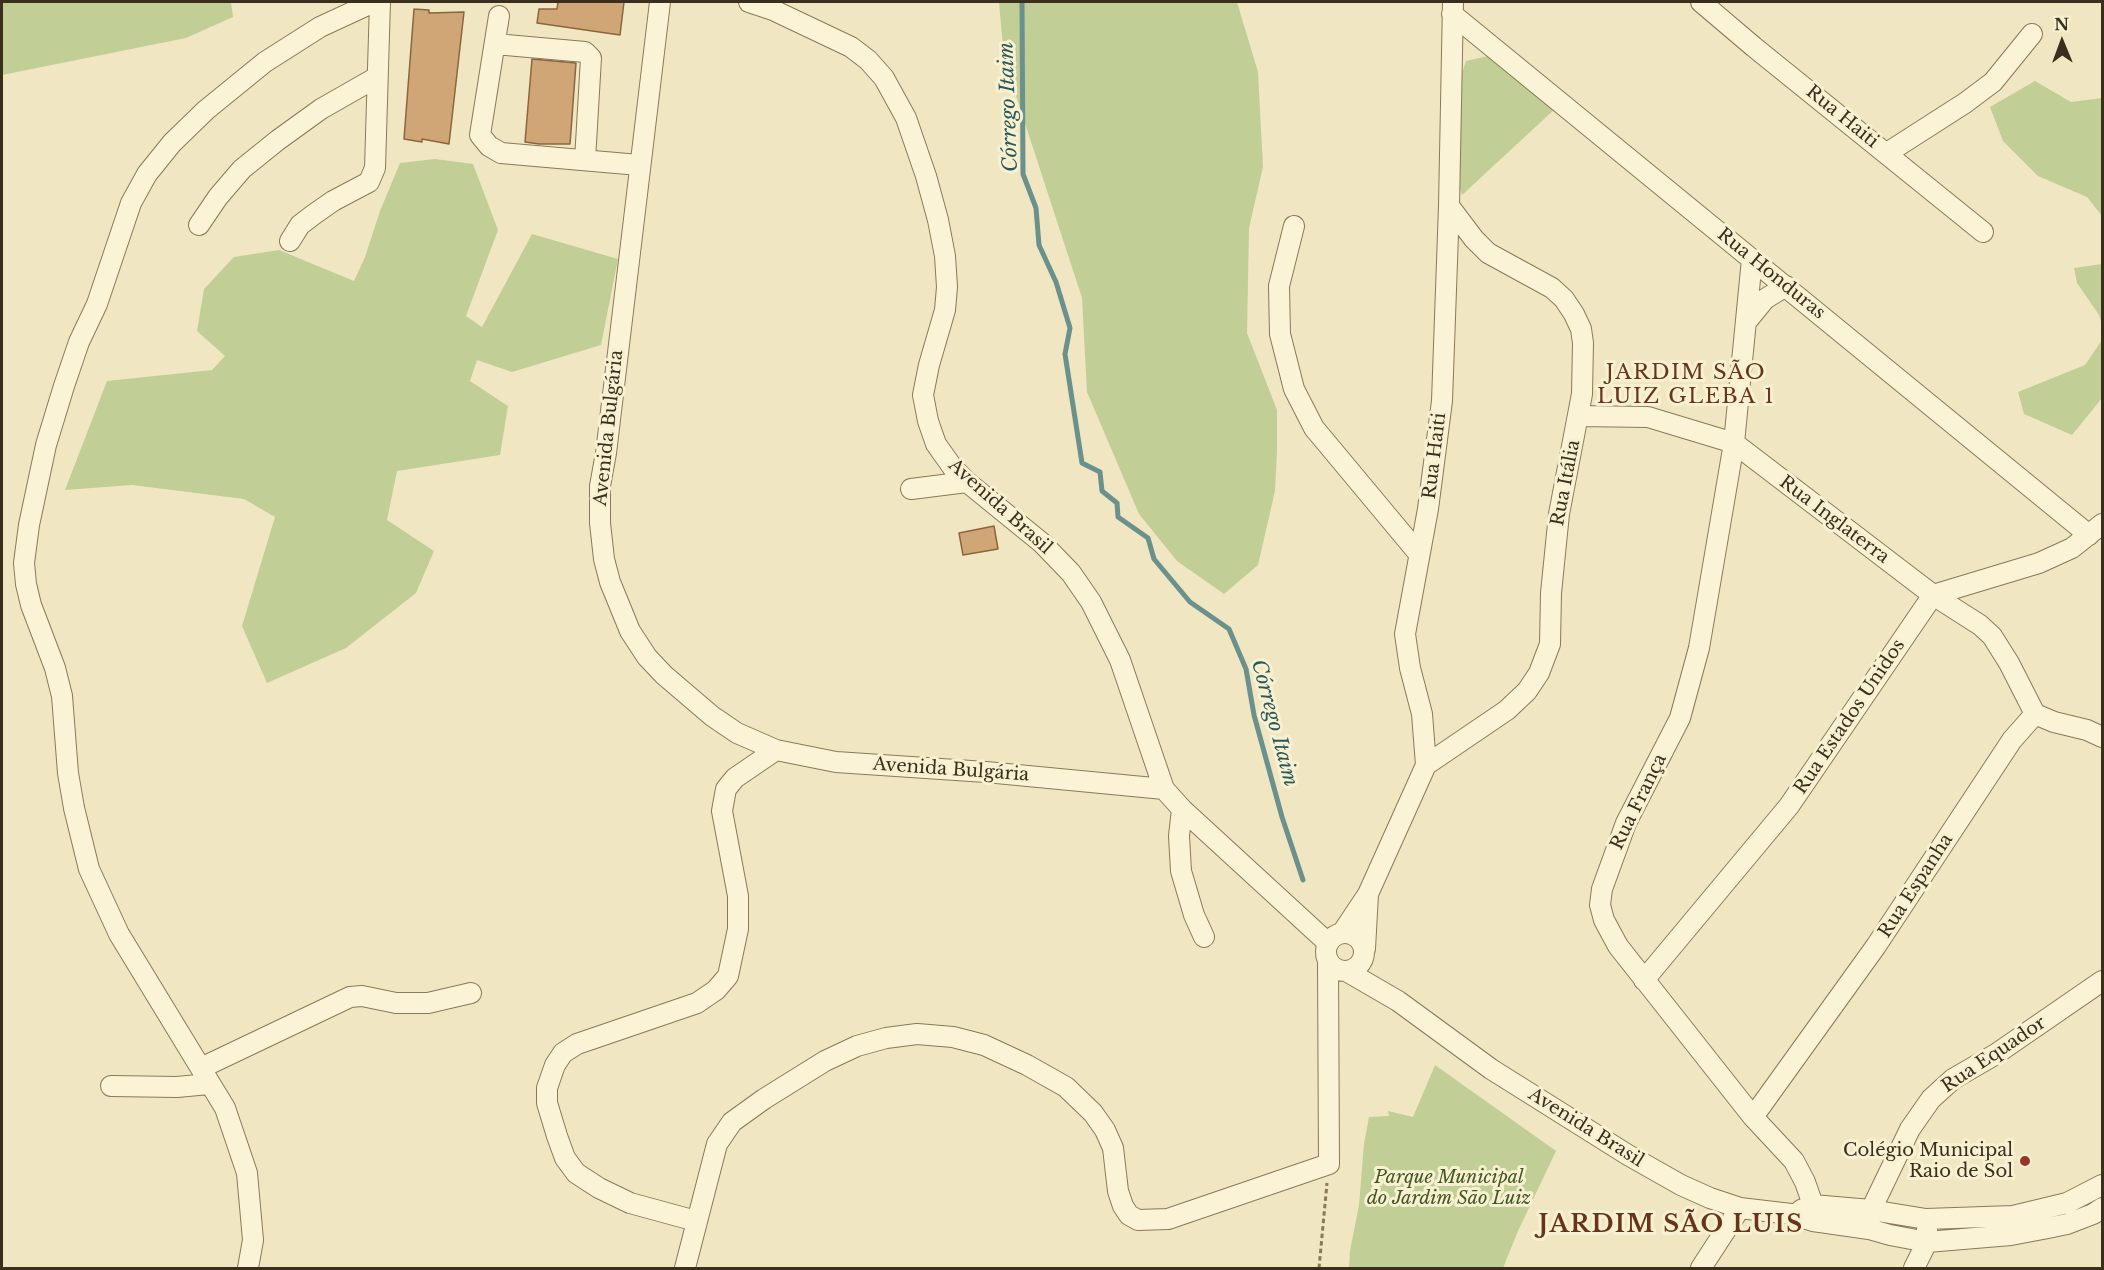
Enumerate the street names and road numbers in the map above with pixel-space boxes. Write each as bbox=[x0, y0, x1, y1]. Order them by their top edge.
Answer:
street label: Rua Haiti bbox=[1801, 81, 1883, 153]
street label: Rua Honduras bbox=[1713, 224, 1829, 324]
street label: Avenida Bulgária bbox=[590, 349, 628, 507]
street label: Rua Haiti bbox=[1419, 411, 1451, 501]
street label: Rua Itália bbox=[1547, 438, 1585, 528]
street label: Avenida Brasil bbox=[944, 455, 1056, 559]
street label: Rua Inglaterra bbox=[1775, 472, 1893, 568]
street label: Rua Estados Unidos bbox=[1790, 635, 1910, 799]
street label: Rua França bbox=[1607, 751, 1671, 853]
street label: Avenida Bulgária bbox=[872, 754, 1030, 786]
street label: Rua Espanha bbox=[1874, 830, 1958, 942]
street label: Rua Equador bbox=[1938, 1012, 2050, 1098]
street label: Avenida Brasil bbox=[1524, 1084, 1648, 1172]

